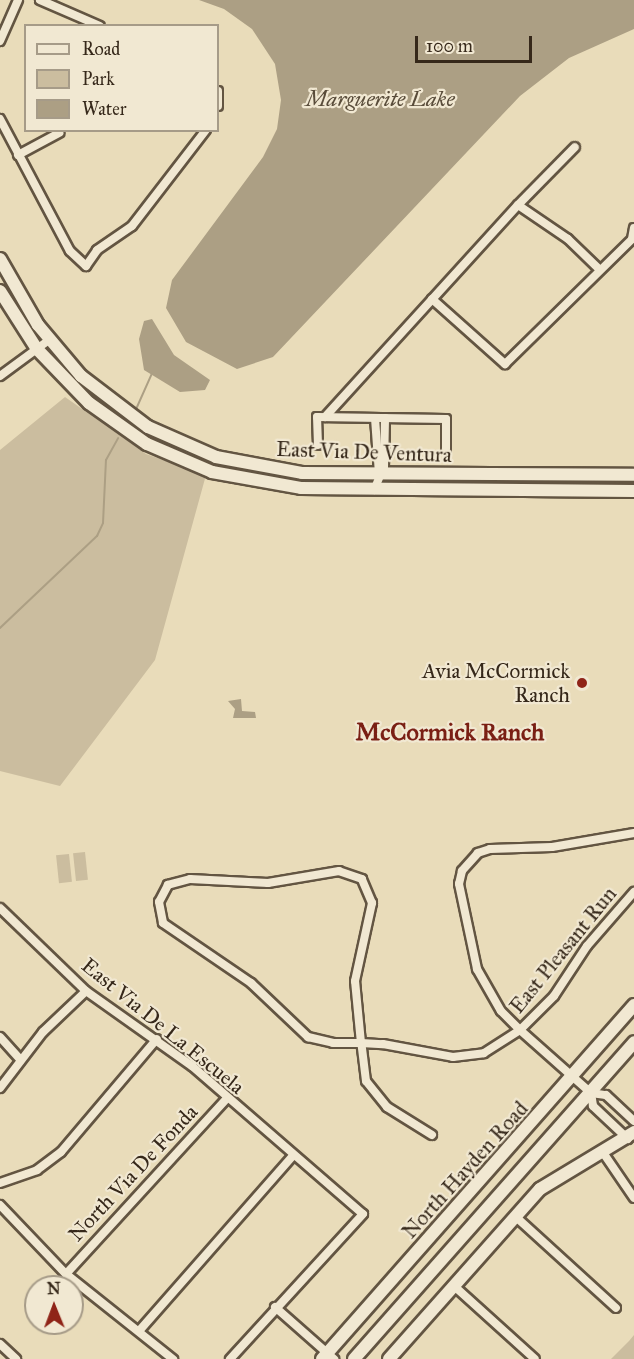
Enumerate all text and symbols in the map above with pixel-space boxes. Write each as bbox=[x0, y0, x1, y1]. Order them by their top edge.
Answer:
legend bbox=[24, 24, 219, 132]
scale bar bbox=[418, 24, 535, 62]
text: 100 m bbox=[426, 35, 473, 57]
text: Road bbox=[82, 38, 120, 60]
text: Park bbox=[82, 68, 115, 90]
water label: Marguerite Lake bbox=[305, 86, 455, 112]
text: Water bbox=[82, 98, 126, 120]
street label: East Via De Ventura bbox=[276, 436, 452, 468]
place label: Avia McCormick Ranch bbox=[422, 658, 570, 708]
marker: Avia McCormick Ranch bbox=[575, 676, 589, 690]
district label: McCormick Ranch bbox=[356, 719, 544, 747]
street label: East Pleasant Run bbox=[504, 882, 622, 1018]
street label: East Via De La Escuela bbox=[77, 953, 249, 1099]
street label: North Hayden Road bbox=[397, 1096, 533, 1244]
street label: North Via De Fonda bbox=[63, 1099, 203, 1247]
north arrow bbox=[24, 1275, 84, 1335]
text: N bbox=[47, 1279, 61, 1298]

